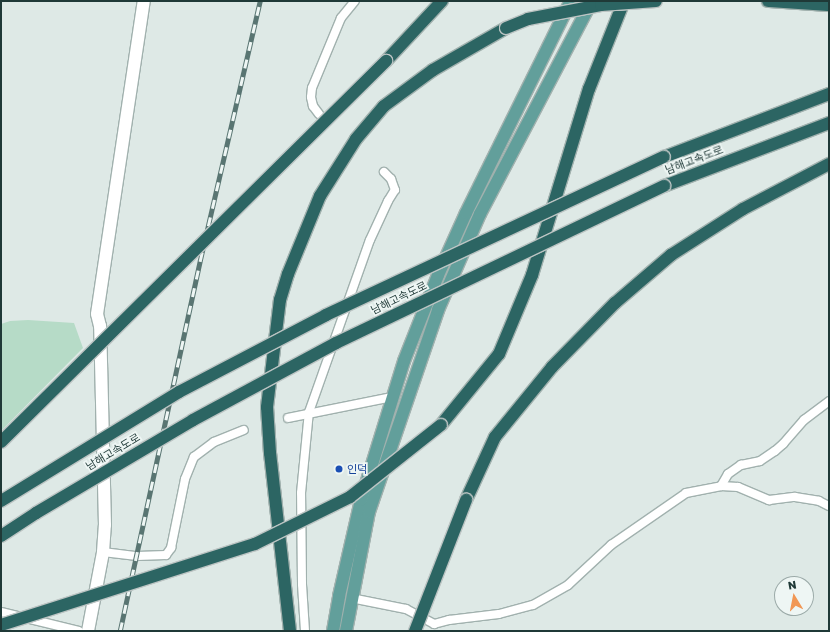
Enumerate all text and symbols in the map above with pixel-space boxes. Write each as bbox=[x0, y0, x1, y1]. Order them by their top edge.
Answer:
street label: 남해고속도로 bbox=[663, 143, 725, 177]
street label: 남해고속도로 bbox=[369, 279, 429, 317]
street label: 남해고속도로 bbox=[84, 431, 142, 473]
place label: 인덕 bbox=[347, 462, 367, 476]
marker: 인덕 bbox=[334, 464, 344, 474]
north arrow bbox=[774, 576, 814, 616]
text: N bbox=[787, 578, 797, 592]

